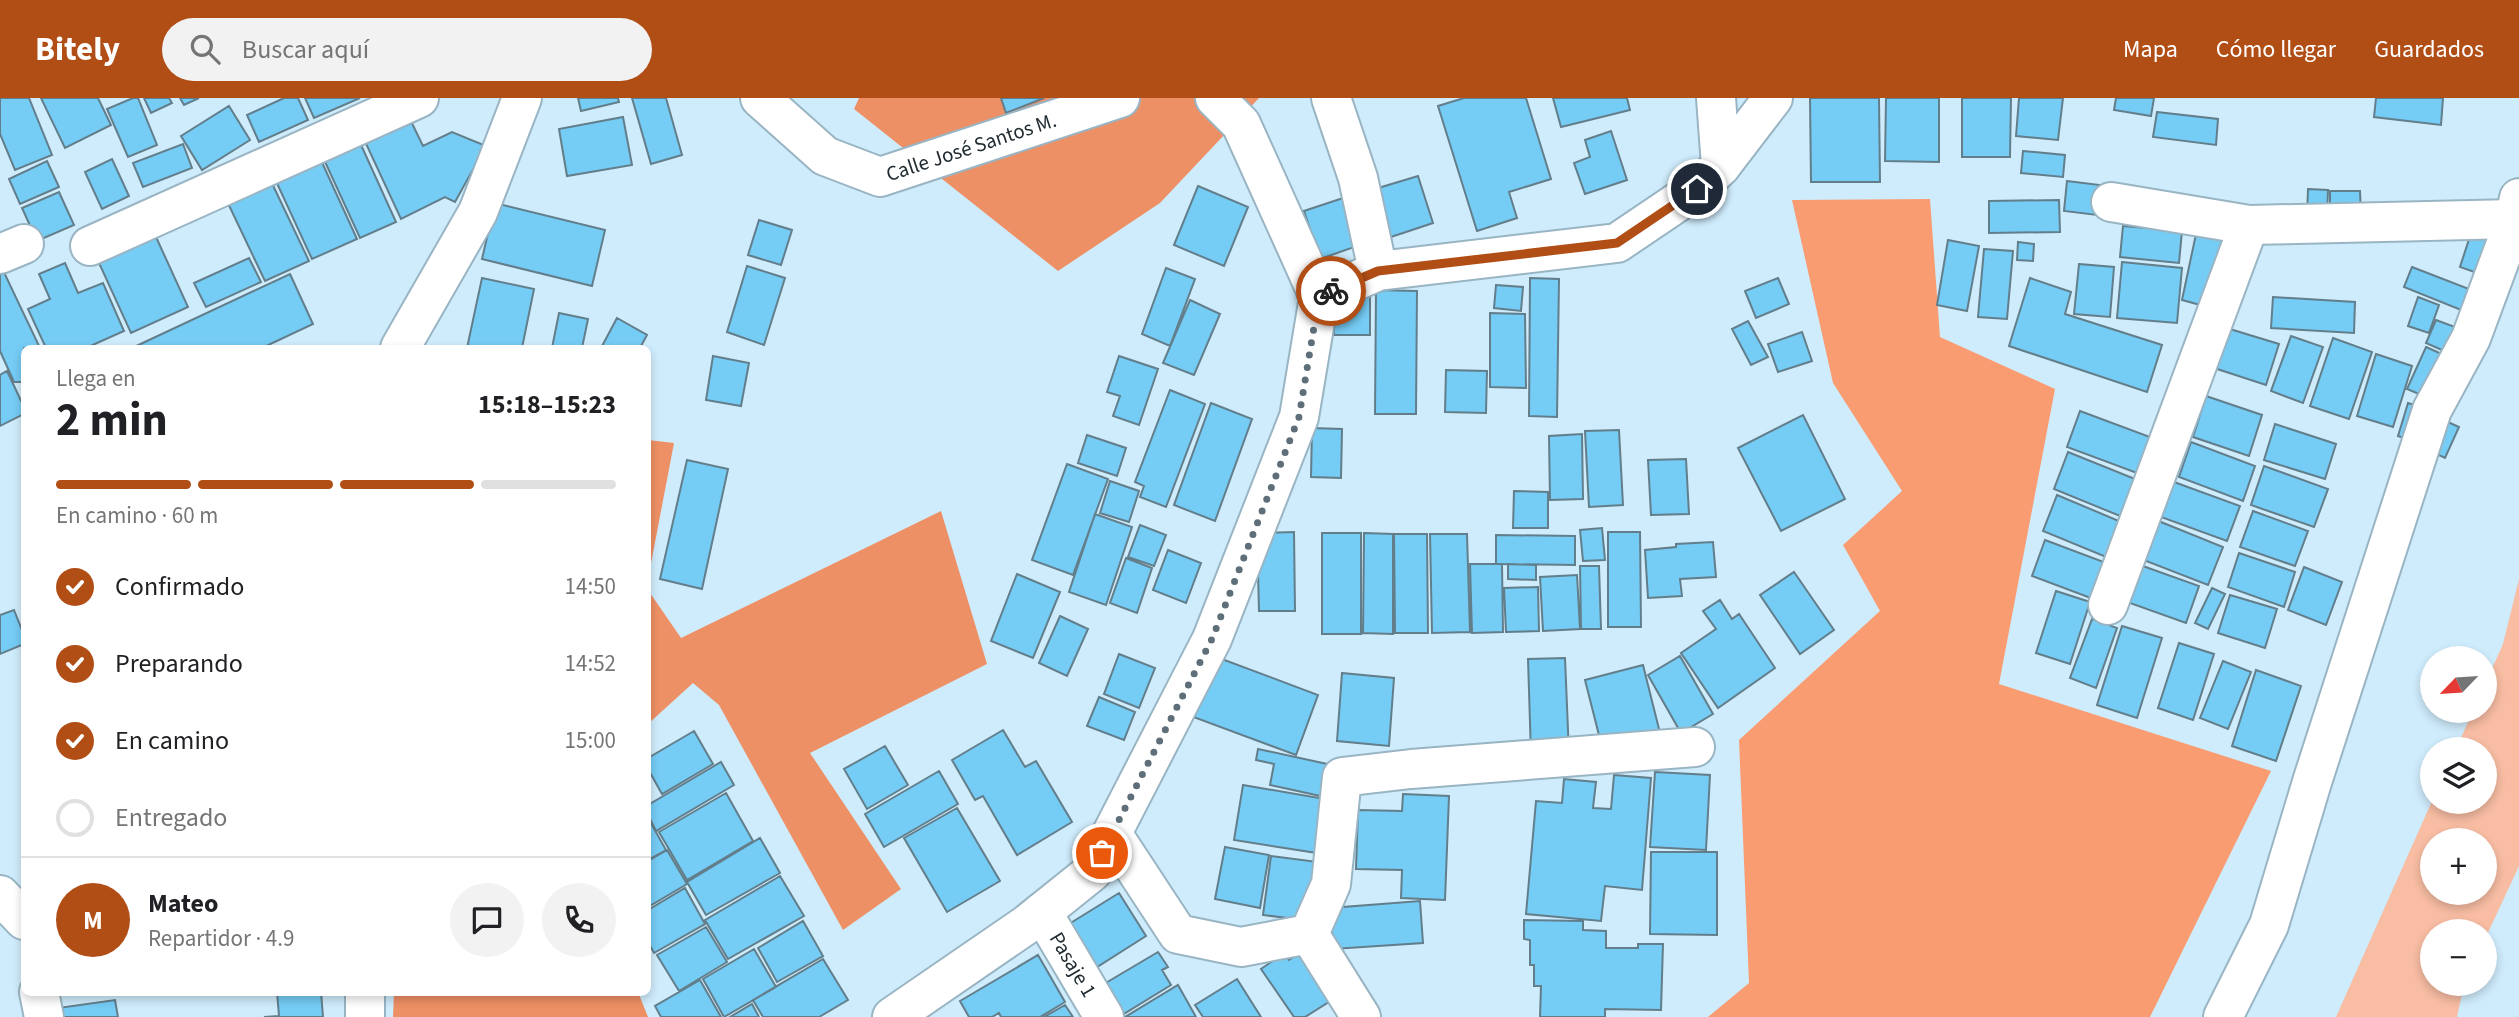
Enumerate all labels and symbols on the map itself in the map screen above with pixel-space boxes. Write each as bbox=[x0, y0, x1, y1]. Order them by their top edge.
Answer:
street label: Calle José Santos M. bbox=[882, 105, 1060, 189]
pin bbox=[1667, 159, 1727, 219]
courier bbox=[1296, 256, 1366, 326]
north arrow bbox=[2420, 646, 2497, 723]
pin bbox=[1072, 823, 1132, 883]
street label: Pasaje 1 bbox=[1042, 926, 1104, 1003]

